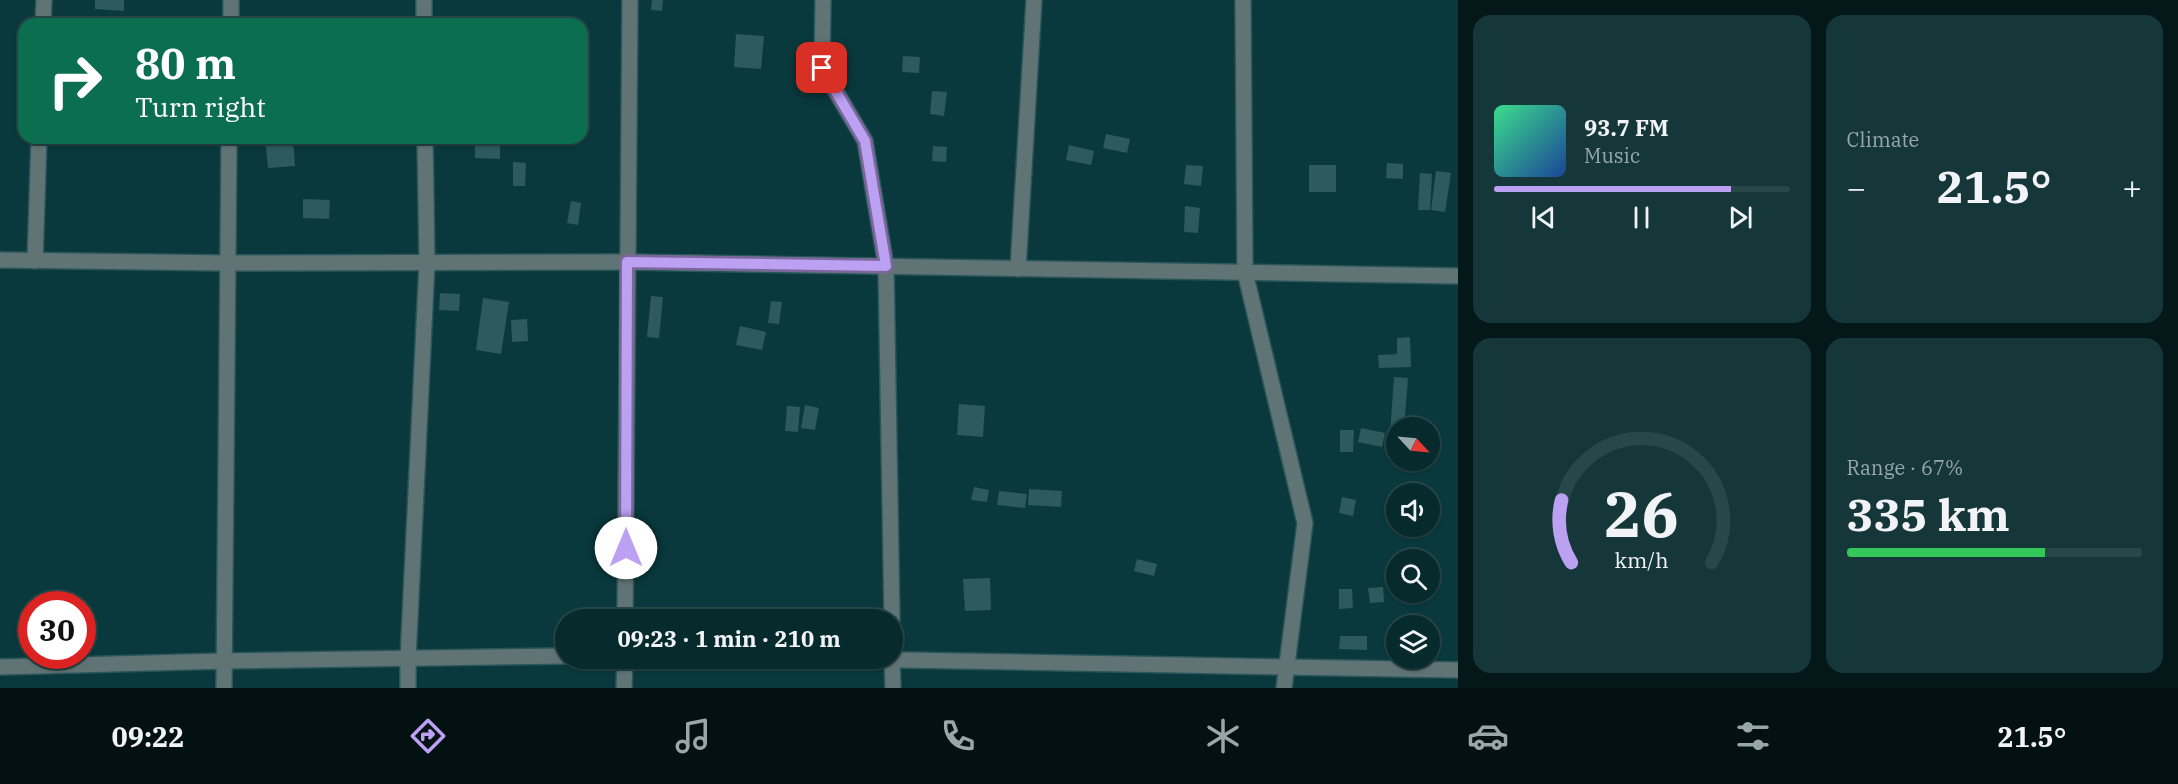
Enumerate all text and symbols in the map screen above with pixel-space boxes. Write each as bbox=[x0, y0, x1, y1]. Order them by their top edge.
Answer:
text: 80 m bbox=[135, 36, 236, 91]
icon: right bbox=[36, 42, 114, 120]
pin bbox=[796, 42, 847, 93]
icon: arrive bbox=[805, 51, 838, 84]
text: Turn right bbox=[135, 89, 266, 124]
text: 93.7 FM bbox=[1584, 113, 1669, 142]
text: Climate bbox=[1847, 126, 1919, 153]
text: Music bbox=[1584, 142, 1640, 169]
text: 21.5° bbox=[1937, 157, 2052, 215]
text: − bbox=[1847, 166, 1866, 209]
text: + bbox=[2122, 166, 2142, 209]
icon: previous bbox=[1527, 201, 1560, 234]
icon: pause bbox=[1625, 201, 1658, 234]
icon: next bbox=[1724, 201, 1757, 234]
north arrow bbox=[1386, 417, 1440, 471]
map controls bbox=[1386, 417, 1440, 669]
text: Range · 67% bbox=[1847, 454, 1963, 481]
text: 26 bbox=[1604, 473, 1679, 554]
button: sound bbox=[1386, 483, 1440, 537]
text: 335 km bbox=[1847, 485, 2010, 543]
position arrow bbox=[594, 516, 658, 580]
text: km/h bbox=[1615, 546, 1669, 574]
button: search bbox=[1386, 549, 1440, 603]
speed limit sign: 30 bbox=[18, 591, 96, 669]
button: layers bbox=[1386, 615, 1440, 669]
text: 09:23 · 1 min · 210 m bbox=[617, 624, 841, 653]
icon: directions bbox=[407, 715, 449, 757]
icon: music bbox=[672, 715, 714, 757]
icon: phone bbox=[937, 715, 979, 757]
icon: climate bbox=[1202, 715, 1244, 757]
icon: car bbox=[1467, 715, 1509, 757]
icon: filters bbox=[1732, 715, 1774, 757]
text: 09:22 bbox=[112, 719, 184, 754]
text: 21.5° bbox=[1997, 719, 2066, 754]

